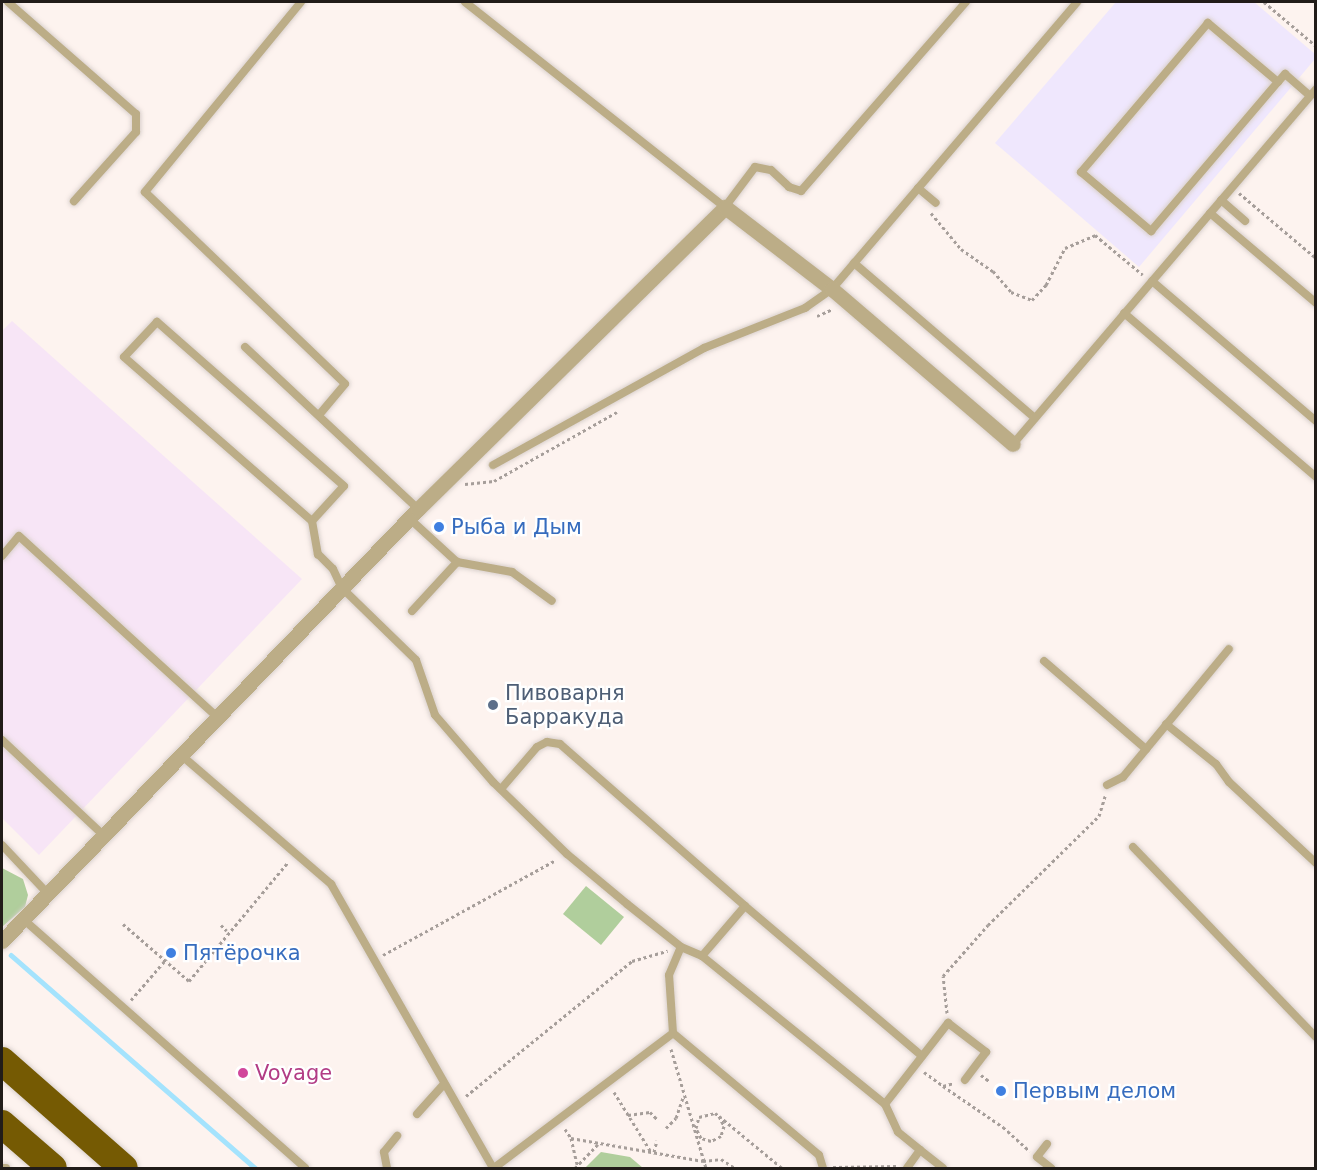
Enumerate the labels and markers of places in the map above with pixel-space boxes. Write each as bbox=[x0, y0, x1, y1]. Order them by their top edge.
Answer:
place label: Рыба и Дым bbox=[451, 514, 582, 540]
marker: Рыба и Дым bbox=[432, 520, 446, 534]
place label: Пивоварня Барракуда bbox=[505, 680, 625, 730]
marker: Пивоварня Барракуда bbox=[486, 698, 500, 712]
place label: Пятёрочка bbox=[183, 940, 301, 966]
marker: Пятёрочка bbox=[164, 946, 178, 960]
place label: Voyage bbox=[255, 1060, 332, 1086]
marker: Voyage bbox=[236, 1066, 250, 1080]
place label: Первым делом bbox=[1013, 1078, 1176, 1104]
marker: Первым делом bbox=[994, 1084, 1008, 1098]

